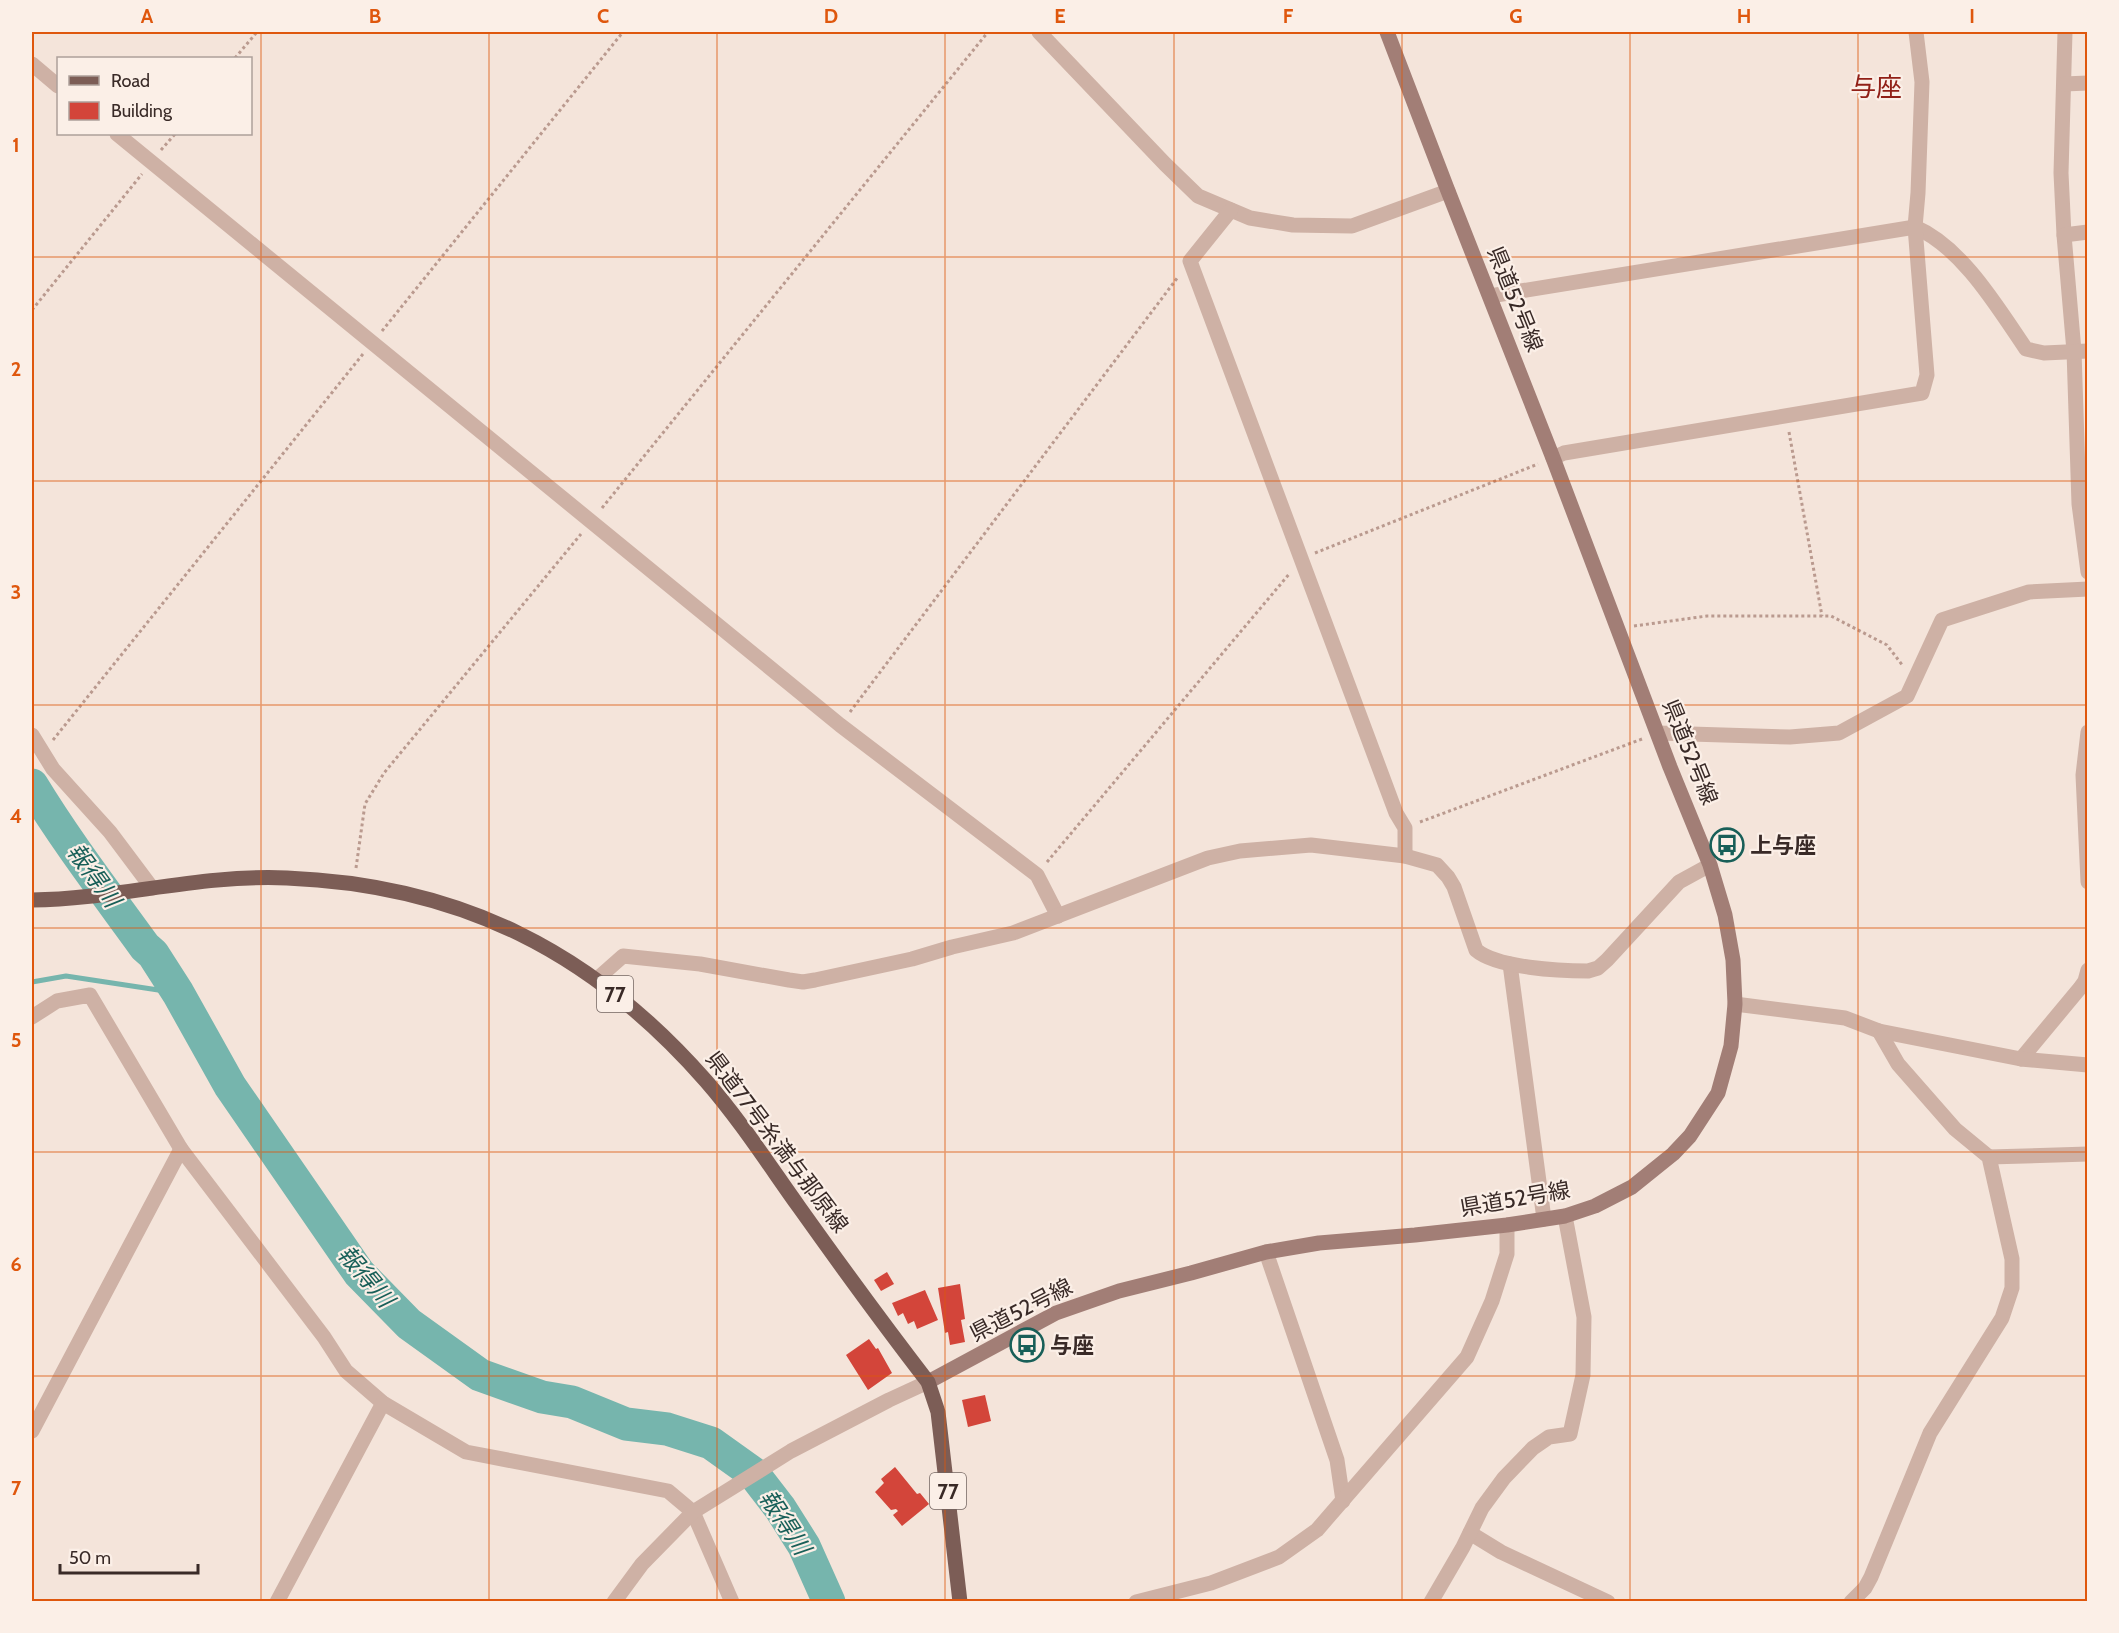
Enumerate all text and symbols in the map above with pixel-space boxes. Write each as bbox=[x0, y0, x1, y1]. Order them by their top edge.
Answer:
text: A bbox=[141, 4, 154, 28]
text: B bbox=[369, 4, 381, 28]
text: C bbox=[597, 4, 609, 28]
text: D bbox=[824, 4, 838, 28]
text: E bbox=[1054, 4, 1066, 28]
text: F bbox=[1283, 4, 1294, 28]
text: G bbox=[1509, 4, 1523, 28]
text: H bbox=[1737, 4, 1751, 28]
text: I bbox=[1969, 4, 1975, 28]
legend bbox=[57, 57, 252, 135]
text: Road bbox=[111, 70, 150, 92]
district label: 与座 bbox=[1850, 71, 1902, 103]
text: Building bbox=[111, 100, 173, 122]
text: 1 bbox=[12, 133, 20, 157]
street label: 県道52号線 bbox=[1482, 242, 1548, 356]
text: 2 bbox=[11, 357, 21, 381]
text: 3 bbox=[11, 580, 21, 604]
street label: 県道52号線 bbox=[1657, 695, 1723, 809]
text: 4 bbox=[10, 804, 22, 828]
bus stop icon: 上与座 bbox=[1709, 827, 1745, 863]
place label: 上与座 bbox=[1750, 832, 1816, 859]
water label: 報得川 bbox=[61, 837, 129, 915]
road number: 77 bbox=[597, 976, 633, 1012]
text: 5 bbox=[11, 1028, 21, 1052]
street label: 県道77号糸満与那原線 bbox=[700, 1046, 854, 1238]
street label: 県道52号線 bbox=[1458, 1176, 1572, 1222]
water label: 報得川 bbox=[332, 1239, 402, 1315]
text: 6 bbox=[10, 1252, 22, 1276]
street label: 県道52号線 bbox=[965, 1273, 1077, 1347]
bus stop icon: 与座 bbox=[1009, 1327, 1045, 1363]
place label: 与座 bbox=[1050, 1332, 1094, 1359]
road number: 77 bbox=[930, 1473, 966, 1509]
text: 7 bbox=[11, 1476, 22, 1500]
water label: 報得川 bbox=[753, 1484, 818, 1563]
scale bar bbox=[60, 1537, 198, 1575]
text: 50 m bbox=[69, 1547, 111, 1569]

